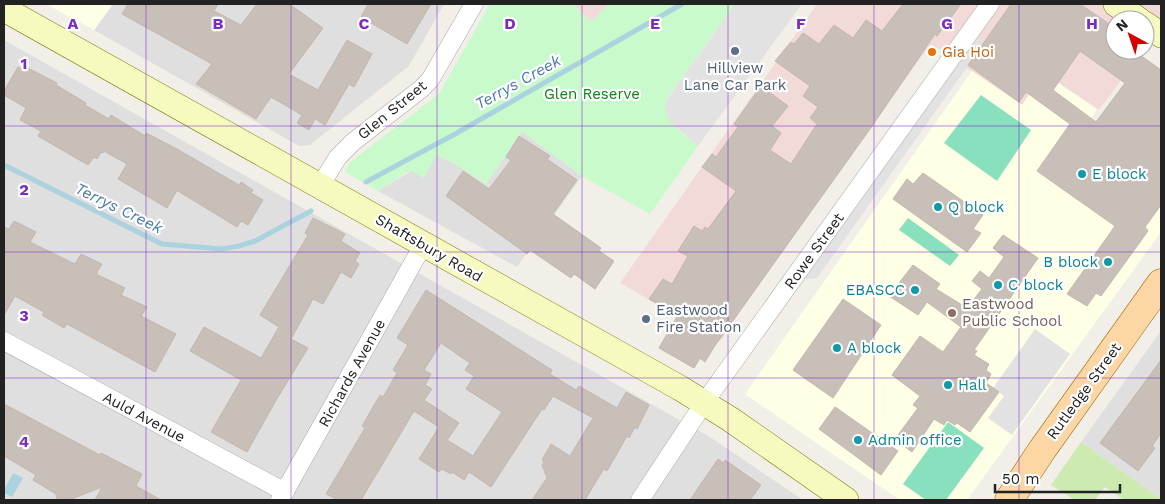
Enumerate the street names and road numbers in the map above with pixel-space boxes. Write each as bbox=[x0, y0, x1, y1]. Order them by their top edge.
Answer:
street label: Glen Street bbox=[354, 76, 431, 143]
street label: Rowe Street bbox=[780, 209, 848, 293]
street label: Shaftsbury Road bbox=[372, 210, 486, 286]
street label: Richards Avenue bbox=[315, 316, 389, 430]
street label: Rutledge Street bbox=[1043, 339, 1125, 443]
street label: Auld Avenue bbox=[100, 388, 188, 446]

